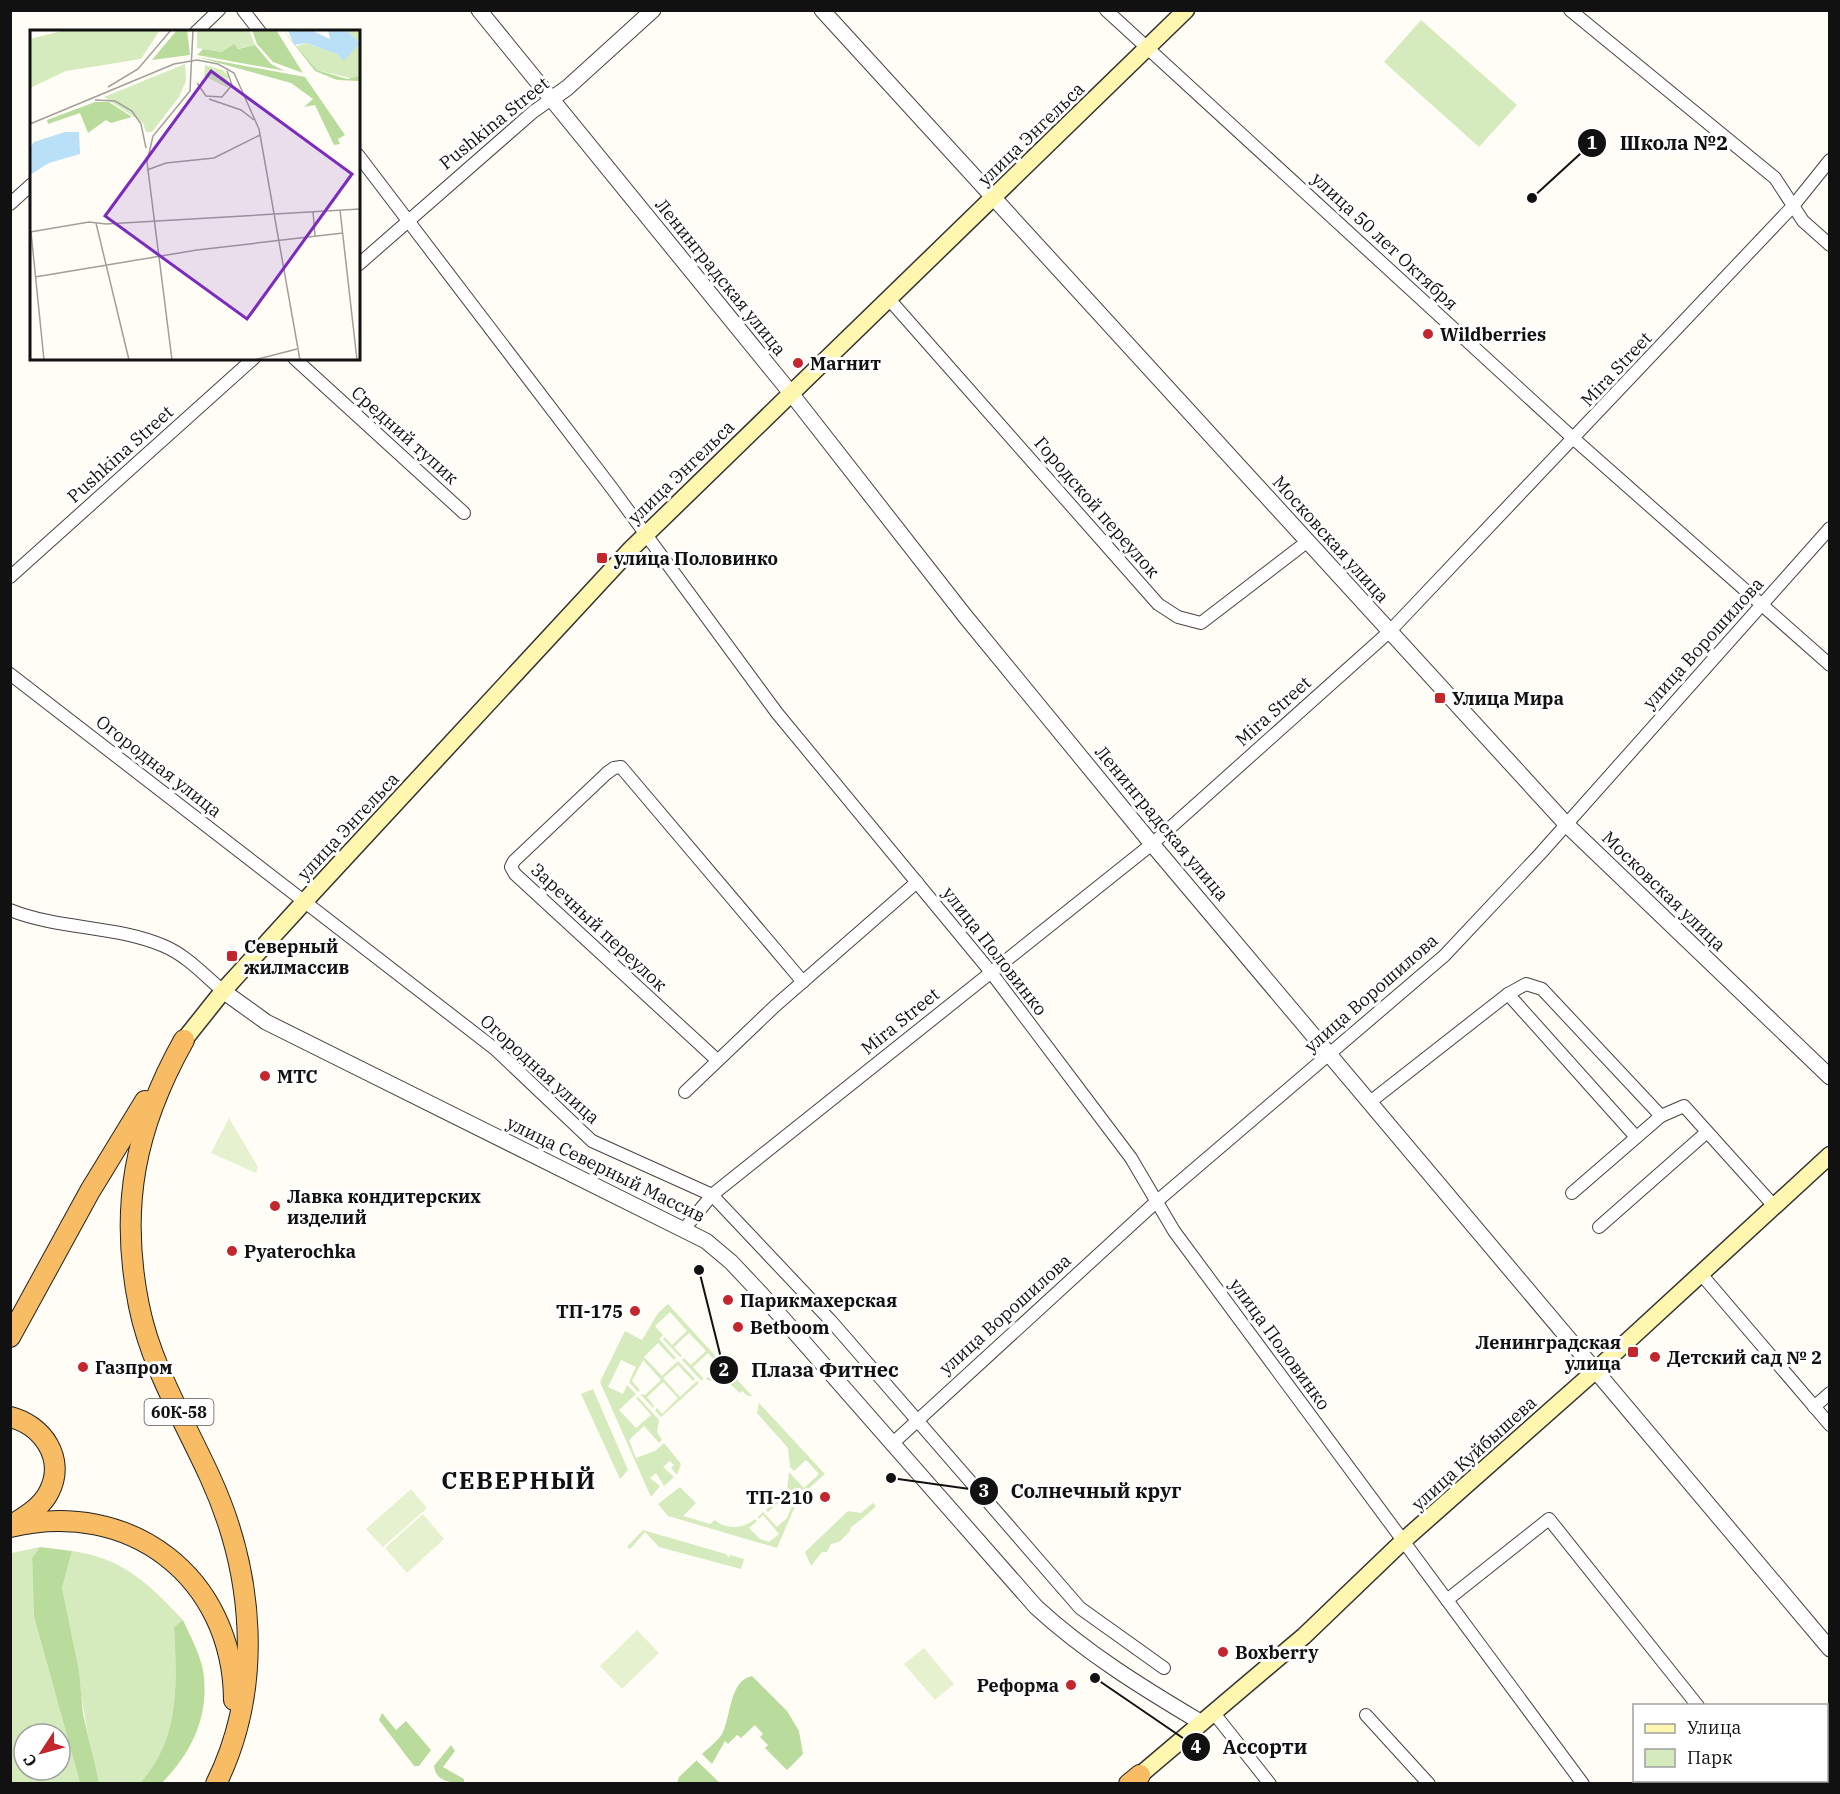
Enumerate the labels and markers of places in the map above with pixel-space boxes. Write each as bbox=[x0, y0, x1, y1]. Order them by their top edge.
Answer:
callout: Школа №2 bbox=[1577, 124, 1740, 162]
place label: Wildberries bbox=[1440, 323, 1546, 346]
marker: Wildberries bbox=[1421, 327, 1435, 341]
place label: Магнит bbox=[810, 352, 881, 375]
marker: Магнит bbox=[791, 356, 805, 370]
place label: улица Половинко bbox=[613, 547, 778, 570]
marker: улица Половинко bbox=[595, 551, 609, 565]
place label: Улица Мира bbox=[1452, 687, 1564, 710]
marker: Улица Мира bbox=[1433, 691, 1447, 705]
place label: Северный жилмассив bbox=[244, 935, 350, 979]
marker: Северный жилмассив bbox=[225, 949, 239, 963]
place label: МТС bbox=[277, 1065, 317, 1088]
marker: МТС bbox=[258, 1069, 272, 1083]
place label: Лавка кондитерских изделий bbox=[287, 1185, 481, 1229]
marker: Лавка кондитерских изделий bbox=[268, 1199, 282, 1213]
place label: Pyaterochka bbox=[244, 1240, 356, 1263]
marker: Pyaterochka bbox=[225, 1244, 239, 1258]
place label: Парикмахерская bbox=[740, 1289, 897, 1312]
marker: Парикмахерская bbox=[721, 1293, 735, 1307]
place label: ТП-175 bbox=[556, 1300, 623, 1323]
marker: ТП-175 bbox=[628, 1304, 642, 1318]
place label: Betboom bbox=[750, 1316, 830, 1339]
marker: Betboom bbox=[731, 1320, 745, 1334]
place label: Ленинградская улица bbox=[1476, 1331, 1621, 1375]
marker: Ленинградская улица bbox=[1626, 1345, 1640, 1359]
place label: Детский сад № 2 bbox=[1667, 1346, 1822, 1369]
marker: Детский сад № 2 bbox=[1648, 1350, 1662, 1364]
callout: Плаза Фитнес bbox=[709, 1351, 910, 1389]
place label: Газпром bbox=[95, 1356, 172, 1379]
marker: Газпром bbox=[76, 1360, 90, 1374]
callout: Солнечный круг bbox=[969, 1472, 1194, 1510]
place label: ТП-210 bbox=[746, 1486, 813, 1509]
marker: ТП-210 bbox=[818, 1490, 832, 1504]
place label: Boxberry bbox=[1235, 1641, 1319, 1664]
marker: Boxberry bbox=[1216, 1645, 1230, 1659]
place label: Реформа bbox=[977, 1674, 1059, 1697]
marker: Реформа bbox=[1064, 1678, 1078, 1692]
callout: Ассорти bbox=[1181, 1728, 1320, 1766]

